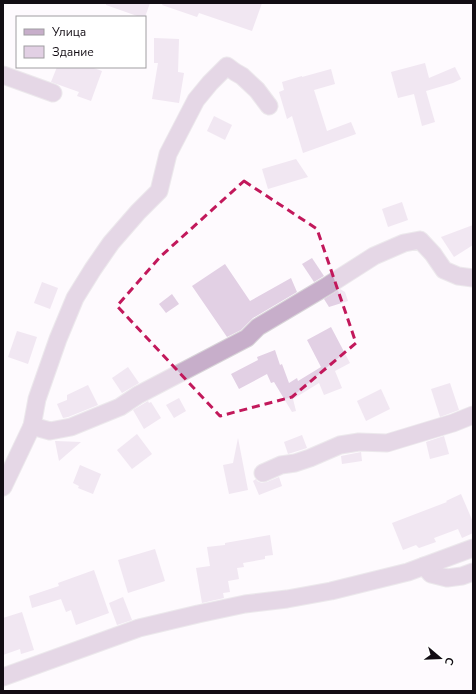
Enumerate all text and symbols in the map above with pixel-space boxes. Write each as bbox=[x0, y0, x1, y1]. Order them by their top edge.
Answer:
legend bbox=[16, 16, 146, 68]
text: Улица bbox=[51, 24, 86, 40]
text: Здание bbox=[52, 44, 94, 60]
north arrow bbox=[420, 638, 460, 678]
text: С bbox=[441, 655, 457, 668]

